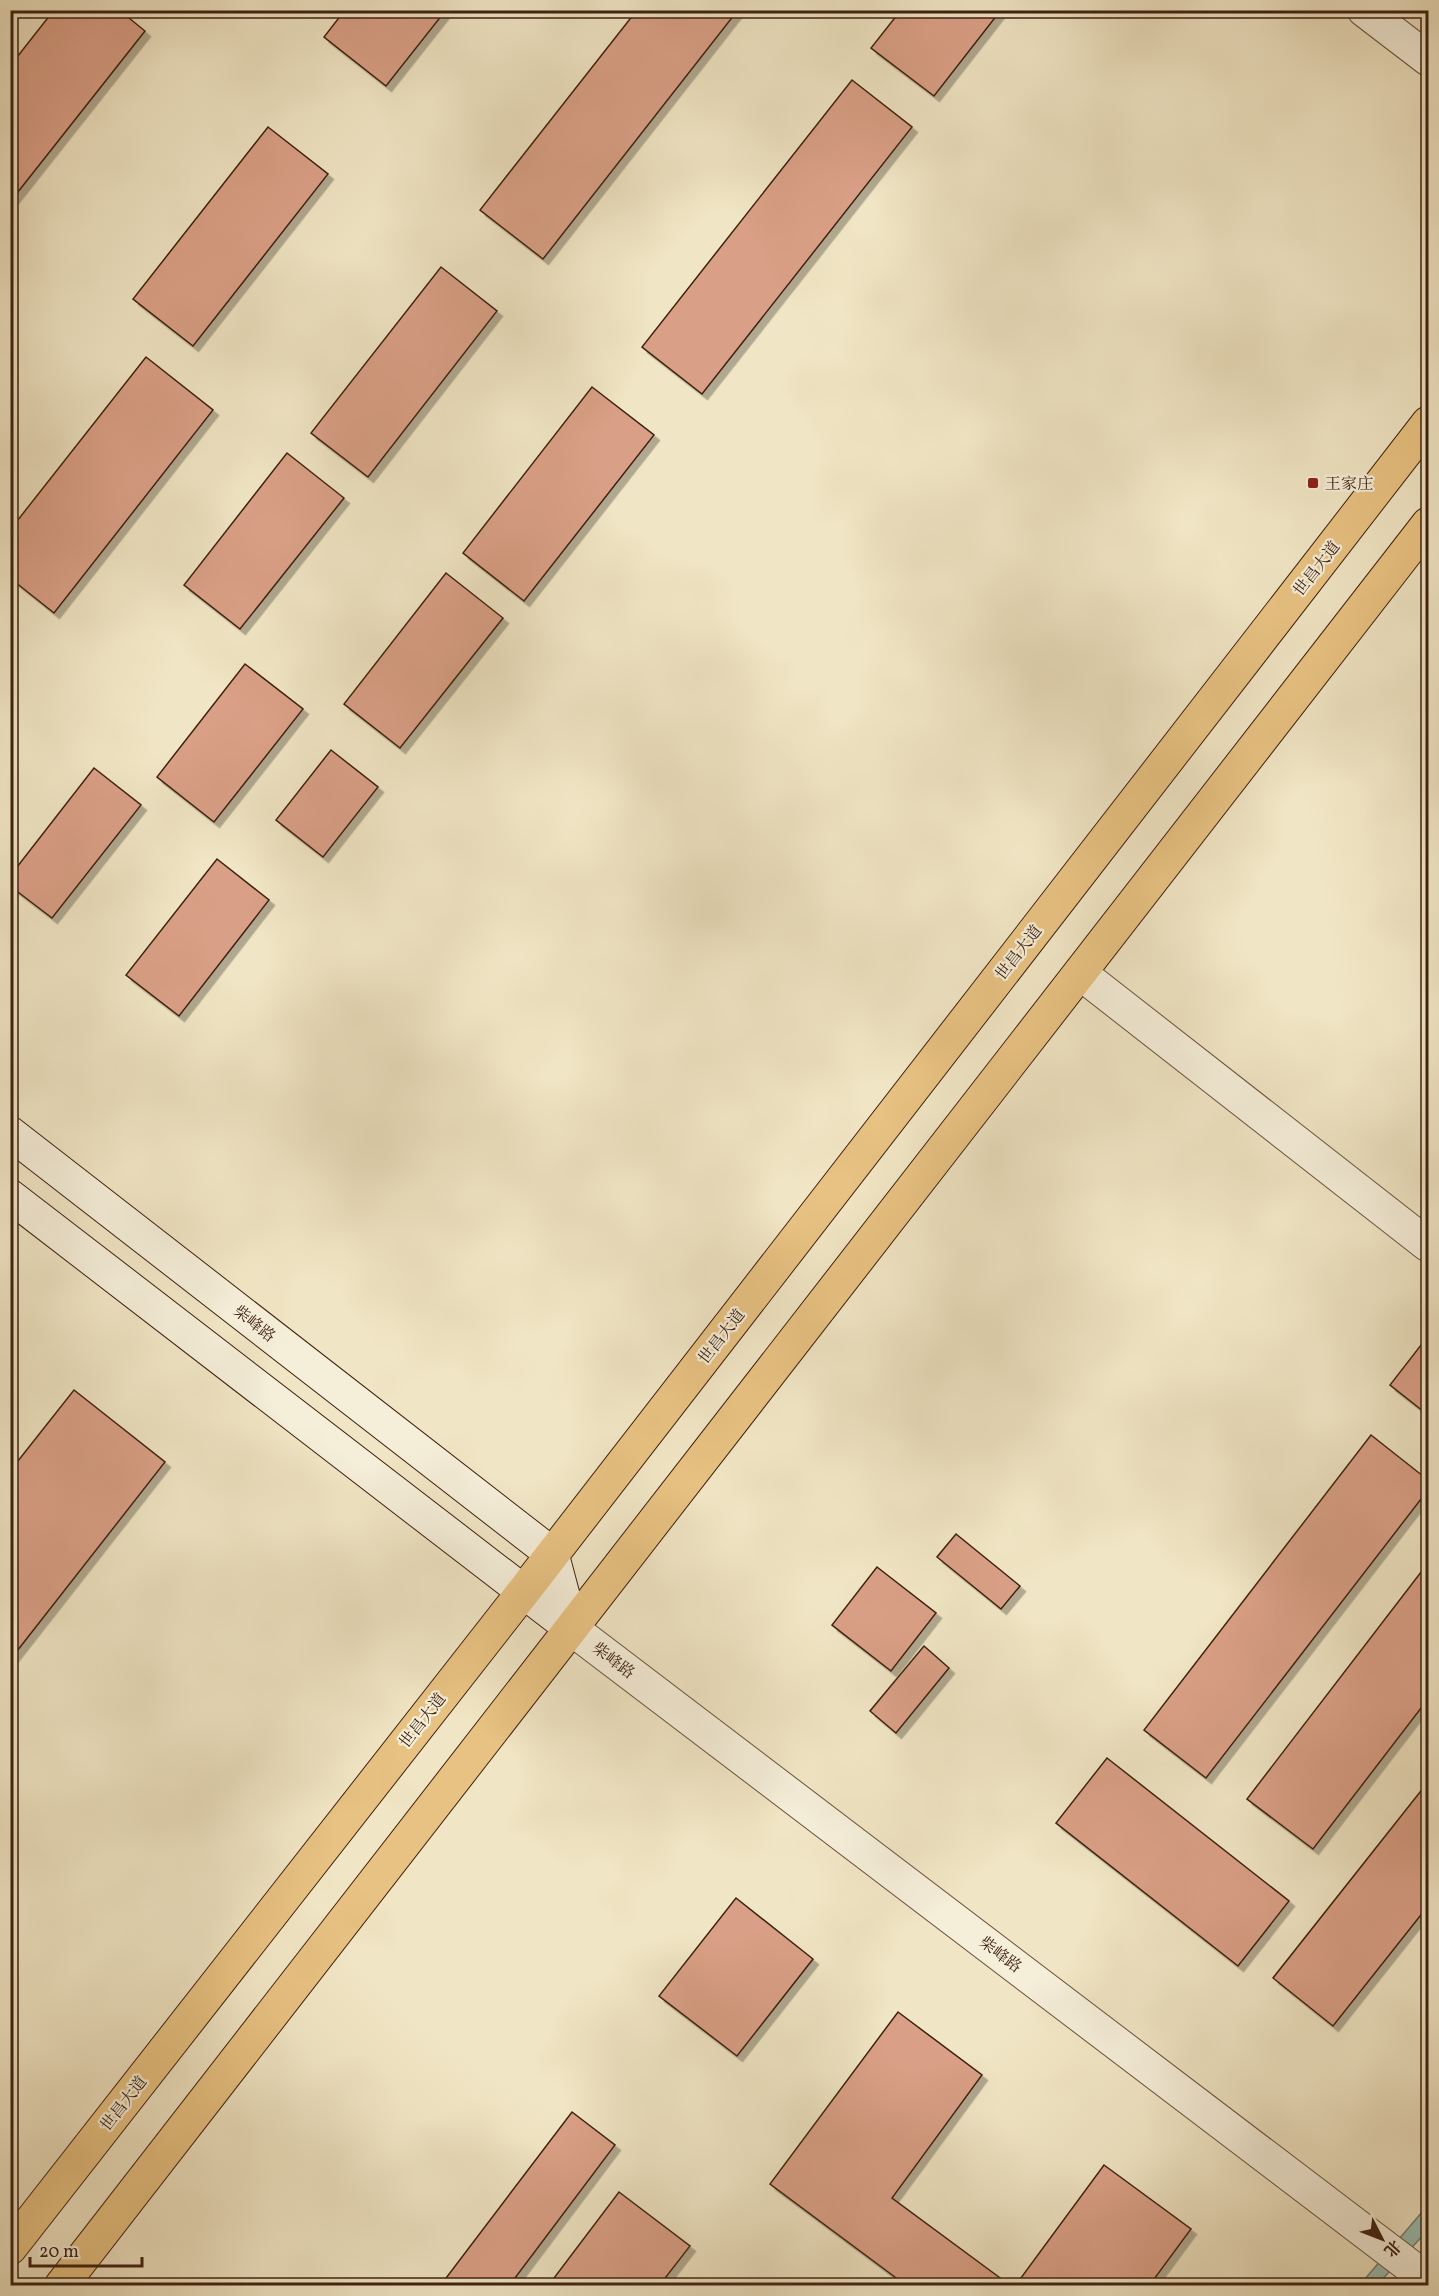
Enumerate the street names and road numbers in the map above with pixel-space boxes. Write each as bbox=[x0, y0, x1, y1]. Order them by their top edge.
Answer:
street label: 世昌大道 bbox=[1289, 537, 1346, 601]
street label: 世昌大道 bbox=[991, 921, 1048, 985]
street label: 柴峰路 bbox=[228, 1301, 279, 1348]
street label: 世昌大道 bbox=[694, 1305, 751, 1369]
street label: 柴峰路 bbox=[587, 1638, 639, 1685]
street label: 世昌大道 bbox=[395, 1689, 452, 1753]
street label: 柴峰路 bbox=[974, 1932, 1026, 1979]
street label: 世昌大道 bbox=[96, 2072, 153, 2136]

